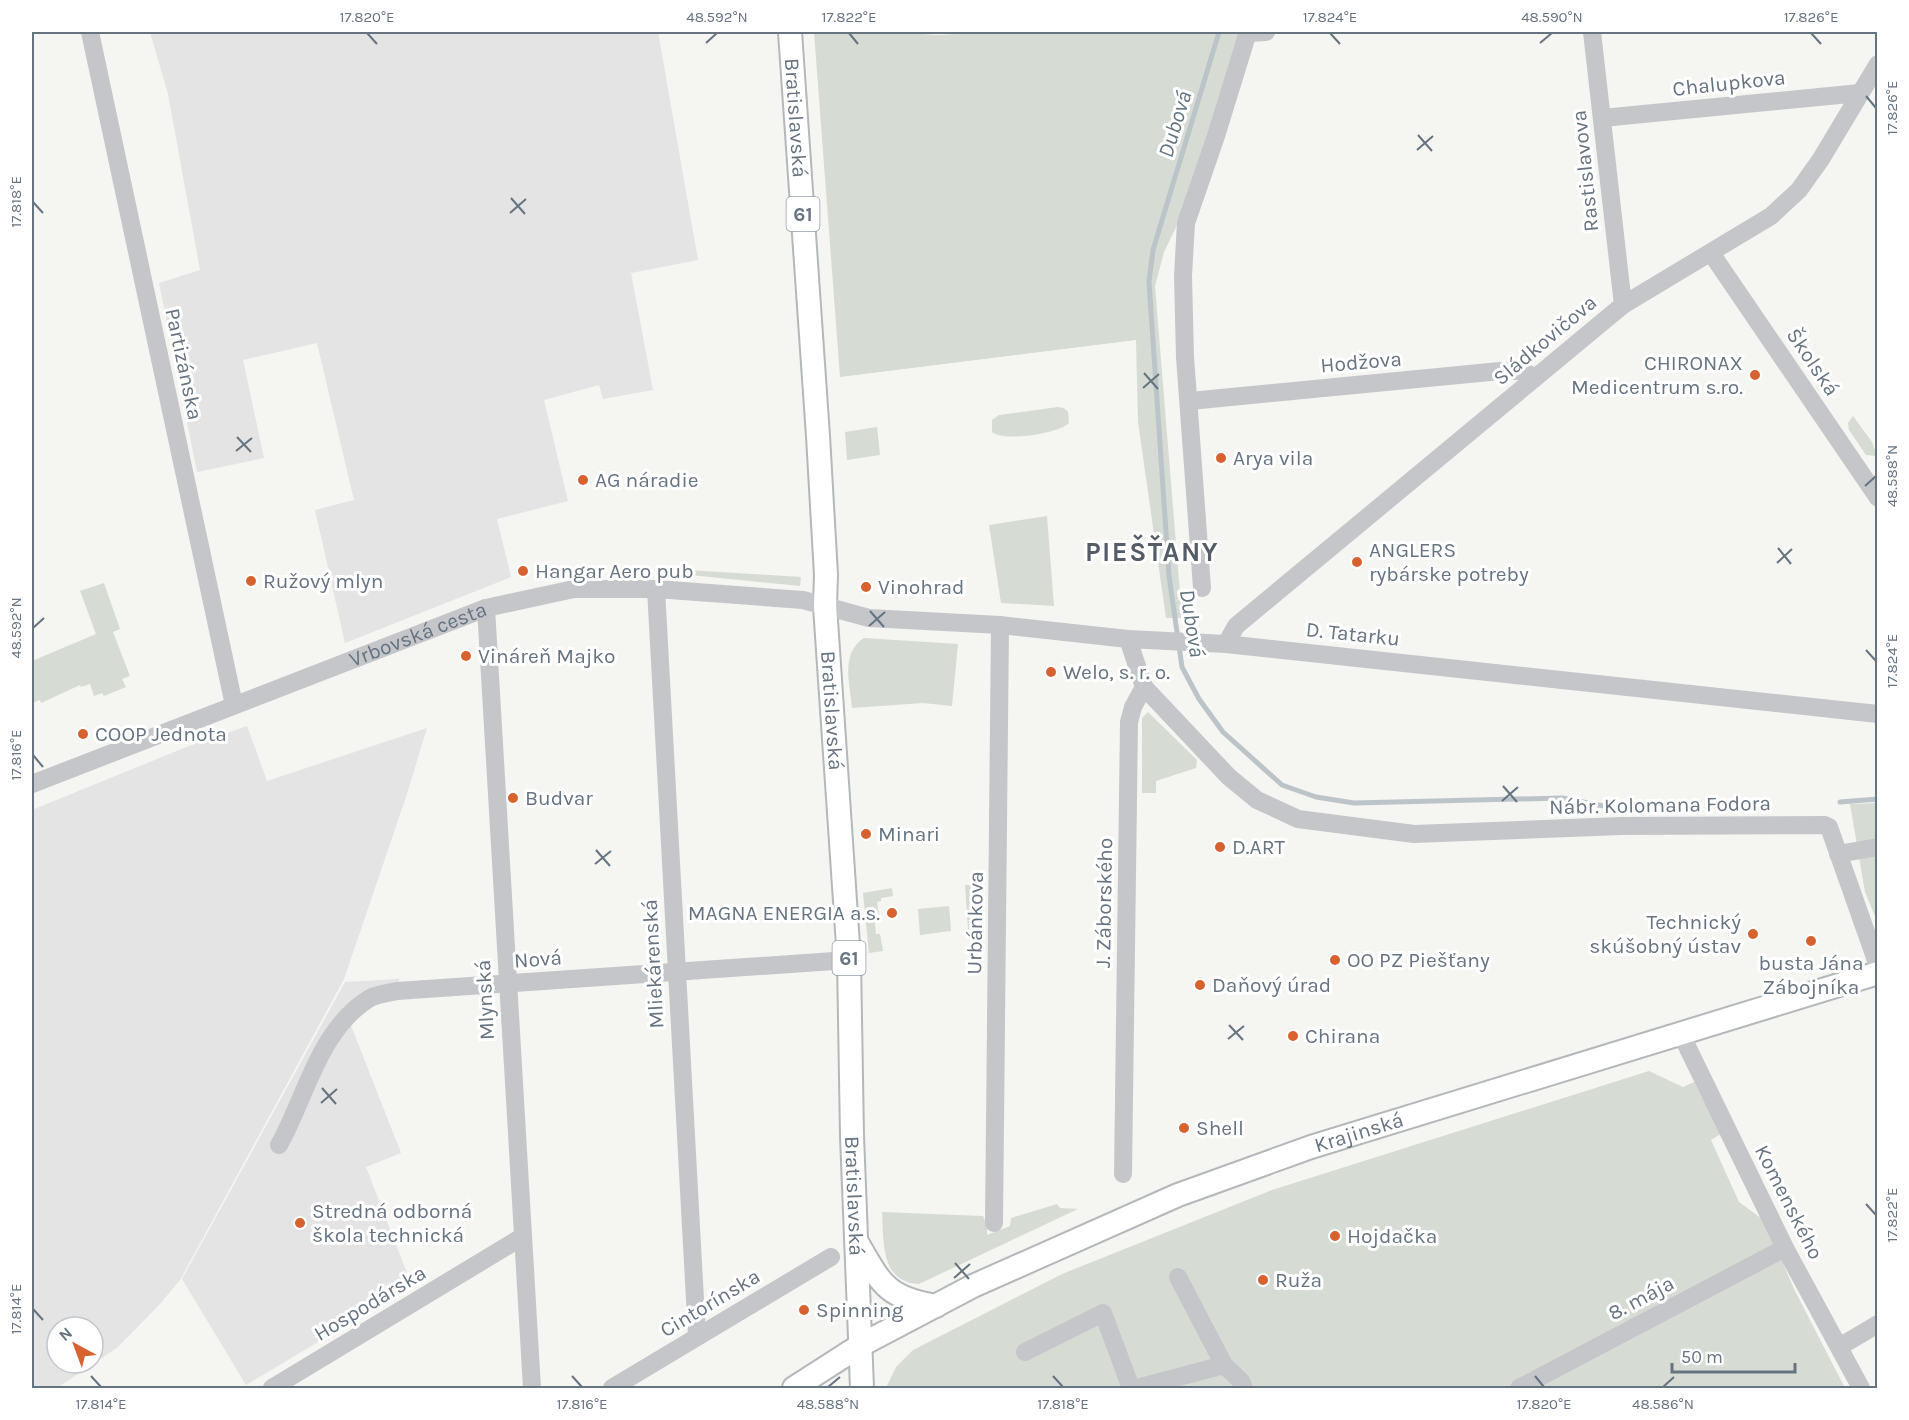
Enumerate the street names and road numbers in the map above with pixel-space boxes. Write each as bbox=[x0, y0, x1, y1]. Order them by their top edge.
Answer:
street label: Bratislavská bbox=[780, 57, 812, 178]
street label: Chalupkova bbox=[1671, 65, 1787, 101]
street label: Rastislavova bbox=[1567, 109, 1603, 233]
road number: 61 bbox=[786, 197, 820, 231]
street label: Sládkovičova bbox=[1489, 290, 1601, 390]
street label: Partizánska bbox=[160, 306, 208, 422]
street label: Školská bbox=[1782, 324, 1844, 400]
street label: Hodžova bbox=[1319, 346, 1403, 378]
street label: Vrbovská cesta bbox=[346, 597, 490, 672]
street label: D. Tatarku bbox=[1305, 617, 1401, 651]
street label: Bratislavská bbox=[816, 650, 848, 771]
street label: Nábr. Kolomana Fodora bbox=[1549, 791, 1771, 819]
street label: J. Záborského bbox=[1091, 838, 1117, 968]
street label: Urbánkova bbox=[962, 871, 988, 975]
street label: Mliekárenská bbox=[638, 899, 668, 1029]
road number: 61 bbox=[832, 941, 866, 975]
street label: Nová bbox=[513, 945, 563, 973]
street label: Mlynská bbox=[471, 959, 499, 1041]
street label: Krajinská bbox=[1311, 1107, 1406, 1157]
street label: Bratislavská bbox=[840, 1136, 869, 1256]
street label: Komenského bbox=[1750, 1141, 1828, 1263]
street label: Hospodárska bbox=[310, 1260, 430, 1346]
street label: Cintorínska bbox=[656, 1264, 764, 1342]
street label: 8. mája bbox=[1604, 1271, 1678, 1325]

